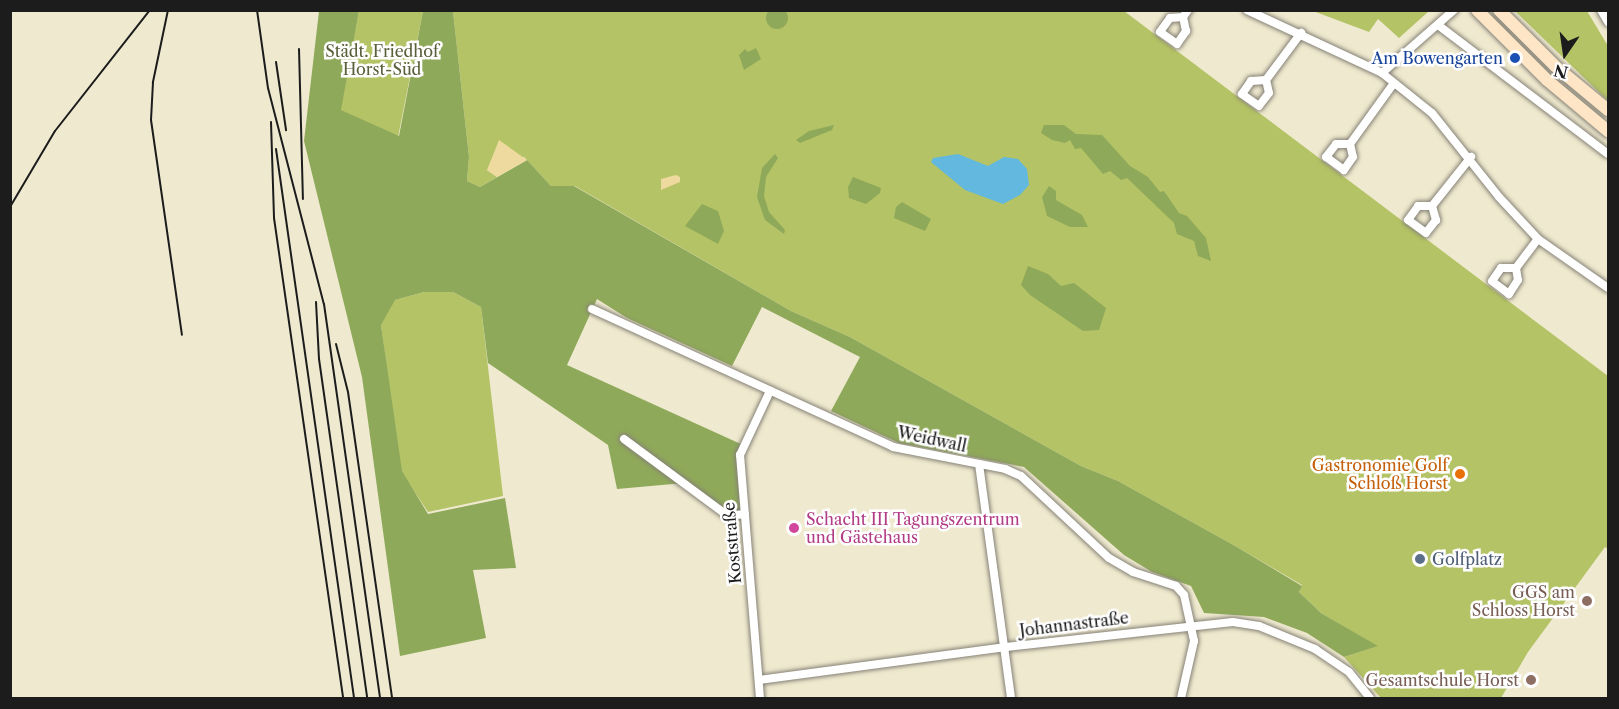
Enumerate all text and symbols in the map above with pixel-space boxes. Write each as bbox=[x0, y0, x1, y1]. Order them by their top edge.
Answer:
north arrow bbox=[1535, 24, 1595, 84]
park label: Städt. Friedhof Horst-Süd bbox=[325, 41, 439, 79]
place label: Am Bowengarten bbox=[1371, 48, 1503, 68]
marker: Am Bowengarten bbox=[1508, 51, 1522, 65]
text: N bbox=[1552, 60, 1570, 83]
street label: Weidwall bbox=[896, 422, 968, 456]
place label: Gastronomie Golf Schloß Horst bbox=[1312, 455, 1448, 493]
marker: Gastronomie Golf Schloß Horst bbox=[1453, 467, 1467, 481]
street label: Koststraße bbox=[719, 501, 745, 585]
place label: Schacht III Tagungszentrum und Gästehaus bbox=[806, 509, 1020, 547]
marker: Schacht III Tagungszentrum und Gästehaus bbox=[787, 521, 801, 535]
place label: Golfplatz bbox=[1432, 549, 1502, 569]
marker: Golfplatz bbox=[1413, 552, 1427, 566]
place label: GGS am Schloss Horst bbox=[1472, 582, 1575, 620]
marker: GGS am Schloss Horst bbox=[1580, 594, 1594, 608]
street label: Johannastraße bbox=[1018, 608, 1130, 640]
place label: Gesamtschule Horst bbox=[1366, 670, 1519, 690]
marker: Gesamtschule Horst bbox=[1524, 673, 1538, 687]

